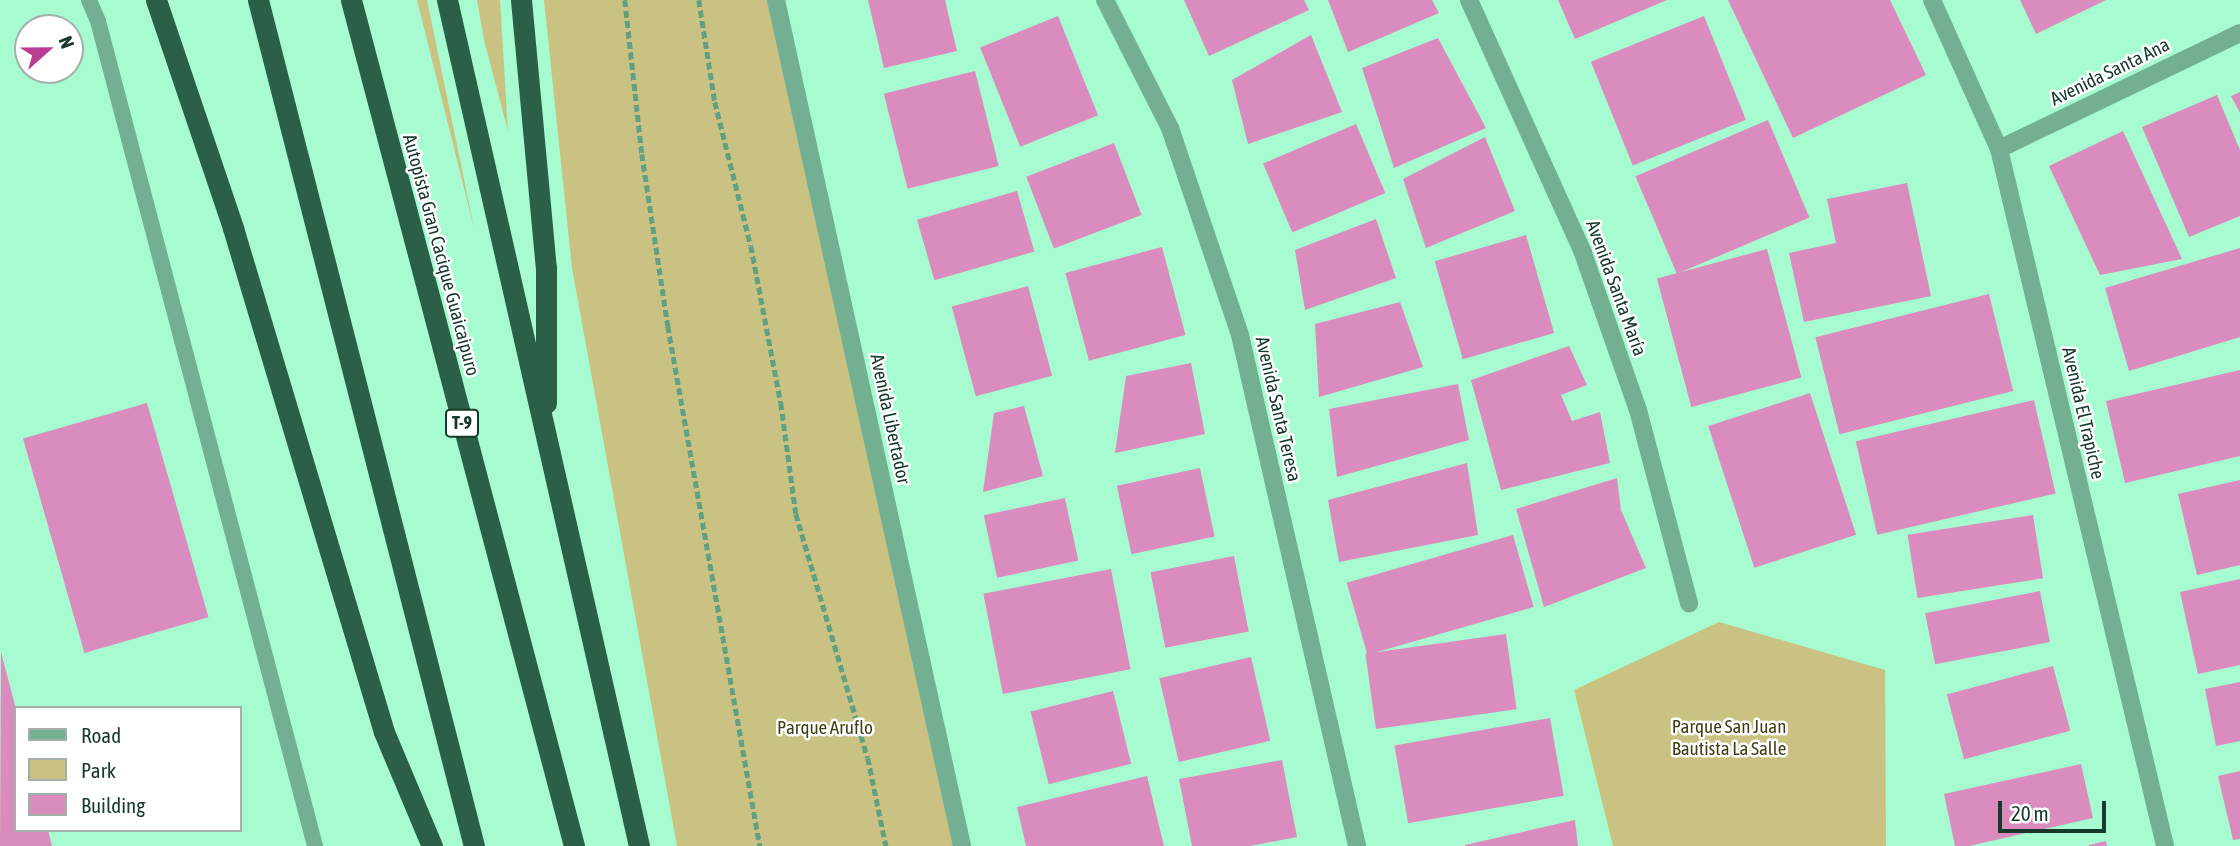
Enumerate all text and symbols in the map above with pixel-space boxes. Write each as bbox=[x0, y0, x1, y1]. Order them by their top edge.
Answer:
north arrow bbox=[14, 14, 84, 84]
text: N bbox=[54, 33, 79, 51]
street label: Avenida Santa Ana bbox=[2047, 33, 2173, 111]
street label: Autopista Gran Cacique Guaicaipuro bbox=[398, 132, 484, 378]
street label: Avenida Santa María bbox=[1581, 217, 1651, 359]
street label: Avenida Santa Teresa bbox=[1250, 334, 1306, 484]
street label: Avenida El Trapiche bbox=[2057, 345, 2109, 481]
street label: Avenida Libertador bbox=[865, 352, 915, 486]
road number: T-9 bbox=[444, 408, 480, 438]
legend bbox=[14, 706, 242, 832]
park label: Parque San Juan Bautista La Salle bbox=[1672, 716, 1786, 760]
park label: Parque Aruflo bbox=[777, 717, 873, 739]
text: Road bbox=[81, 723, 121, 747]
text: Park bbox=[81, 758, 116, 782]
scale bar bbox=[2002, 786, 2110, 830]
text: Building bbox=[81, 793, 145, 817]
text: 20 m bbox=[2011, 801, 2049, 825]

